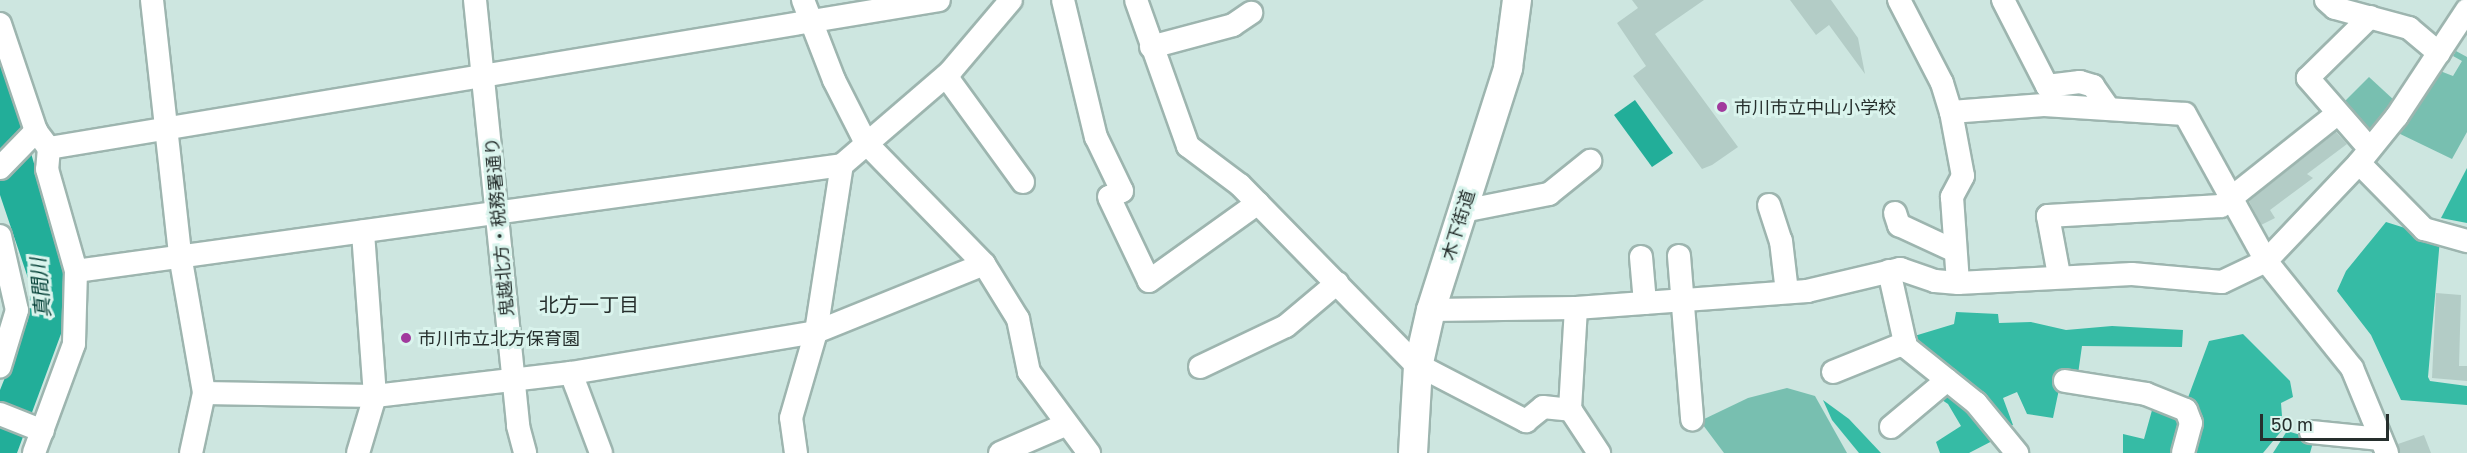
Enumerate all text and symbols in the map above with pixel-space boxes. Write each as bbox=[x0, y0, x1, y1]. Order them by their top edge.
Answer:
place label: 市川市立中山小学校 bbox=[1734, 96, 1896, 118]
marker: 市川市立中山小学校 bbox=[1715, 100, 1729, 114]
street label: 鬼越北方・税務署通り bbox=[480, 136, 518, 318]
street label: 木下街道 bbox=[1437, 187, 1479, 263]
water label: 真間川 bbox=[25, 257, 55, 319]
district label: 北方一丁目 bbox=[539, 292, 639, 316]
place label: 市川市立北方保育園 bbox=[418, 327, 580, 349]
marker: 市川市立北方保育園 bbox=[399, 331, 413, 345]
scale bar bbox=[2263, 402, 2392, 440]
text: 50 m bbox=[2271, 413, 2313, 435]

